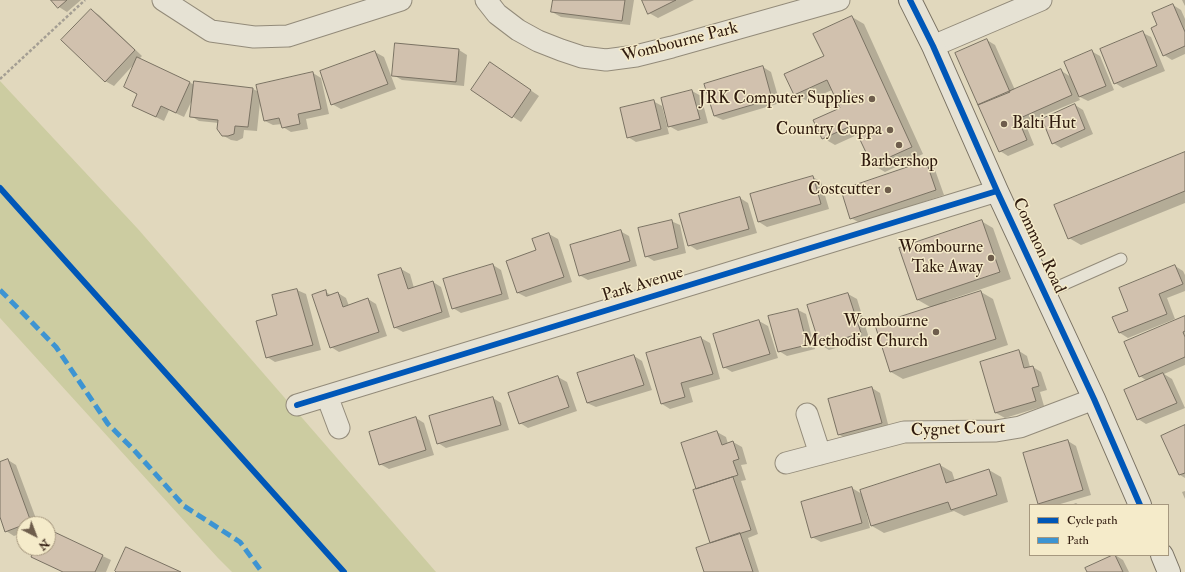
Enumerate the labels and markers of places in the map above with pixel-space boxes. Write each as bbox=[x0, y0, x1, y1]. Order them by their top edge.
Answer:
place label: JRK Computer Supplies bbox=[699, 89, 864, 109]
marker: JRK Computer Supplies bbox=[867, 94, 877, 104]
place label: Balti Hut bbox=[1012, 114, 1076, 134]
marker: Balti Hut bbox=[999, 119, 1009, 129]
place label: Country Cuppa bbox=[776, 120, 882, 140]
marker: Country Cuppa bbox=[885, 125, 895, 135]
marker: Barbershop bbox=[894, 140, 904, 150]
place label: Barbershop bbox=[860, 152, 938, 172]
place label: Costcutter bbox=[808, 180, 880, 200]
marker: Costcutter bbox=[883, 185, 893, 195]
place label: Wombourne Take Away bbox=[898, 238, 983, 278]
marker: Wombourne Take Away bbox=[986, 253, 996, 263]
place label: Wombourne Methodist Church bbox=[802, 312, 928, 352]
marker: Wombourne Methodist Church bbox=[931, 327, 941, 337]

